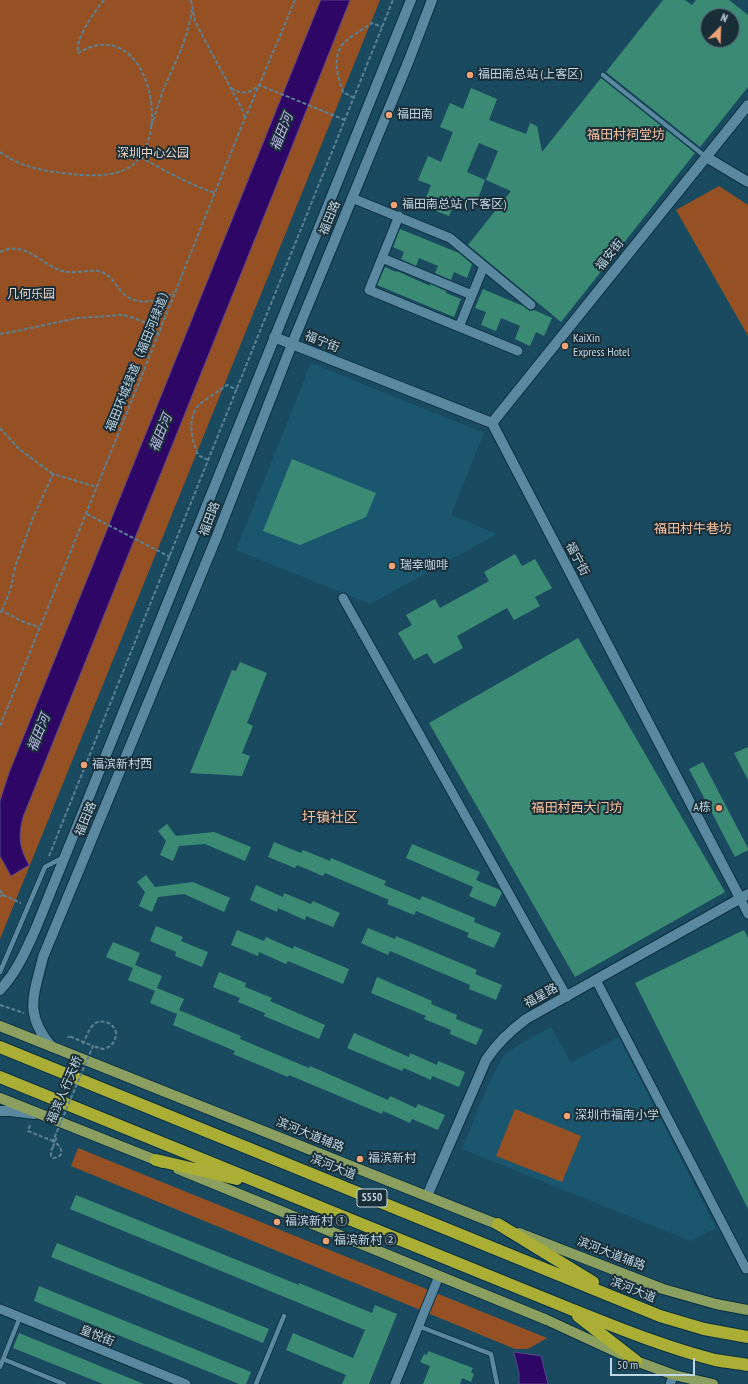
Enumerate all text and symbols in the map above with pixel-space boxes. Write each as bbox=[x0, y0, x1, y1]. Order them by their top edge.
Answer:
north arrow bbox=[700, 8, 740, 48]
text: N bbox=[719, 10, 730, 25]
place label: 福田南总站 (上客区) bbox=[478, 68, 582, 82]
marker: 福田南总站 (上客区) bbox=[465, 70, 475, 80]
place label: 福田南 bbox=[397, 108, 433, 122]
marker: 福田南 bbox=[384, 110, 394, 120]
water label: 福田河 bbox=[267, 111, 297, 153]
district label: 福田村祠堂坊 bbox=[587, 127, 665, 143]
park label: 深圳中心公园 bbox=[117, 147, 189, 161]
place label: 福田南总站 (下客区) bbox=[402, 198, 506, 212]
street label: 福田路 bbox=[317, 199, 343, 237]
marker: 福田南总站 (下客区) bbox=[389, 200, 399, 210]
street label: 福安街 bbox=[593, 236, 627, 274]
street label: 福田环城绿道（福田河绿道） bbox=[103, 284, 175, 434]
park label: 几何乐园 bbox=[7, 288, 55, 302]
street label: 福宁街 bbox=[303, 329, 341, 355]
place label: KaiXin Express Hotel bbox=[573, 332, 630, 360]
marker: KaiXin Express Hotel bbox=[560, 341, 570, 351]
water label: 福田河 bbox=[146, 412, 176, 454]
street label: 福田路 bbox=[197, 500, 223, 538]
district label: 福田村牛巷坊 bbox=[654, 521, 732, 537]
street label: 福宁街 bbox=[562, 540, 592, 578]
place label: 瑞幸咖啡 bbox=[400, 559, 448, 573]
marker: 瑞幸咖啡 bbox=[387, 561, 397, 571]
water label: 福田河 bbox=[24, 712, 54, 754]
place label: 福滨新村西 bbox=[92, 758, 152, 772]
marker: 福滨新村西 bbox=[79, 760, 89, 770]
street label: 福田路 bbox=[72, 800, 100, 838]
district label: 福田村西大门坊 bbox=[532, 800, 622, 816]
place label: A栋 bbox=[693, 801, 711, 815]
marker: A栋 bbox=[714, 803, 724, 813]
district label: 圩镇社区 bbox=[302, 810, 358, 826]
street label: 福星路 bbox=[522, 981, 560, 1011]
street label: 福滨人行天桥 bbox=[44, 1054, 86, 1126]
place label: 深圳市福南小学 bbox=[575, 1109, 659, 1123]
marker: 深圳市福南小学 bbox=[562, 1111, 572, 1121]
street label: 滨河大道辅路 bbox=[274, 1115, 346, 1155]
street label: 滨河大道 bbox=[308, 1151, 358, 1183]
place label: 福滨新村 bbox=[368, 1152, 416, 1166]
marker: 福滨新村 bbox=[355, 1154, 365, 1164]
road number: S550 bbox=[357, 1189, 387, 1207]
place label: 福滨新村 ① bbox=[285, 1215, 348, 1229]
marker: 福滨新村 ① bbox=[272, 1217, 282, 1227]
place label: 福滨新村 ② bbox=[334, 1234, 397, 1248]
street label: 滨河大道辅路 bbox=[575, 1234, 647, 1274]
marker: 福滨新村 ② bbox=[321, 1236, 331, 1246]
street label: 滨河大道 bbox=[608, 1274, 658, 1306]
street label: 皇悦街 bbox=[78, 1323, 116, 1349]
scale bar bbox=[612, 1350, 697, 1376]
text: 50 m bbox=[617, 1357, 638, 1372]

